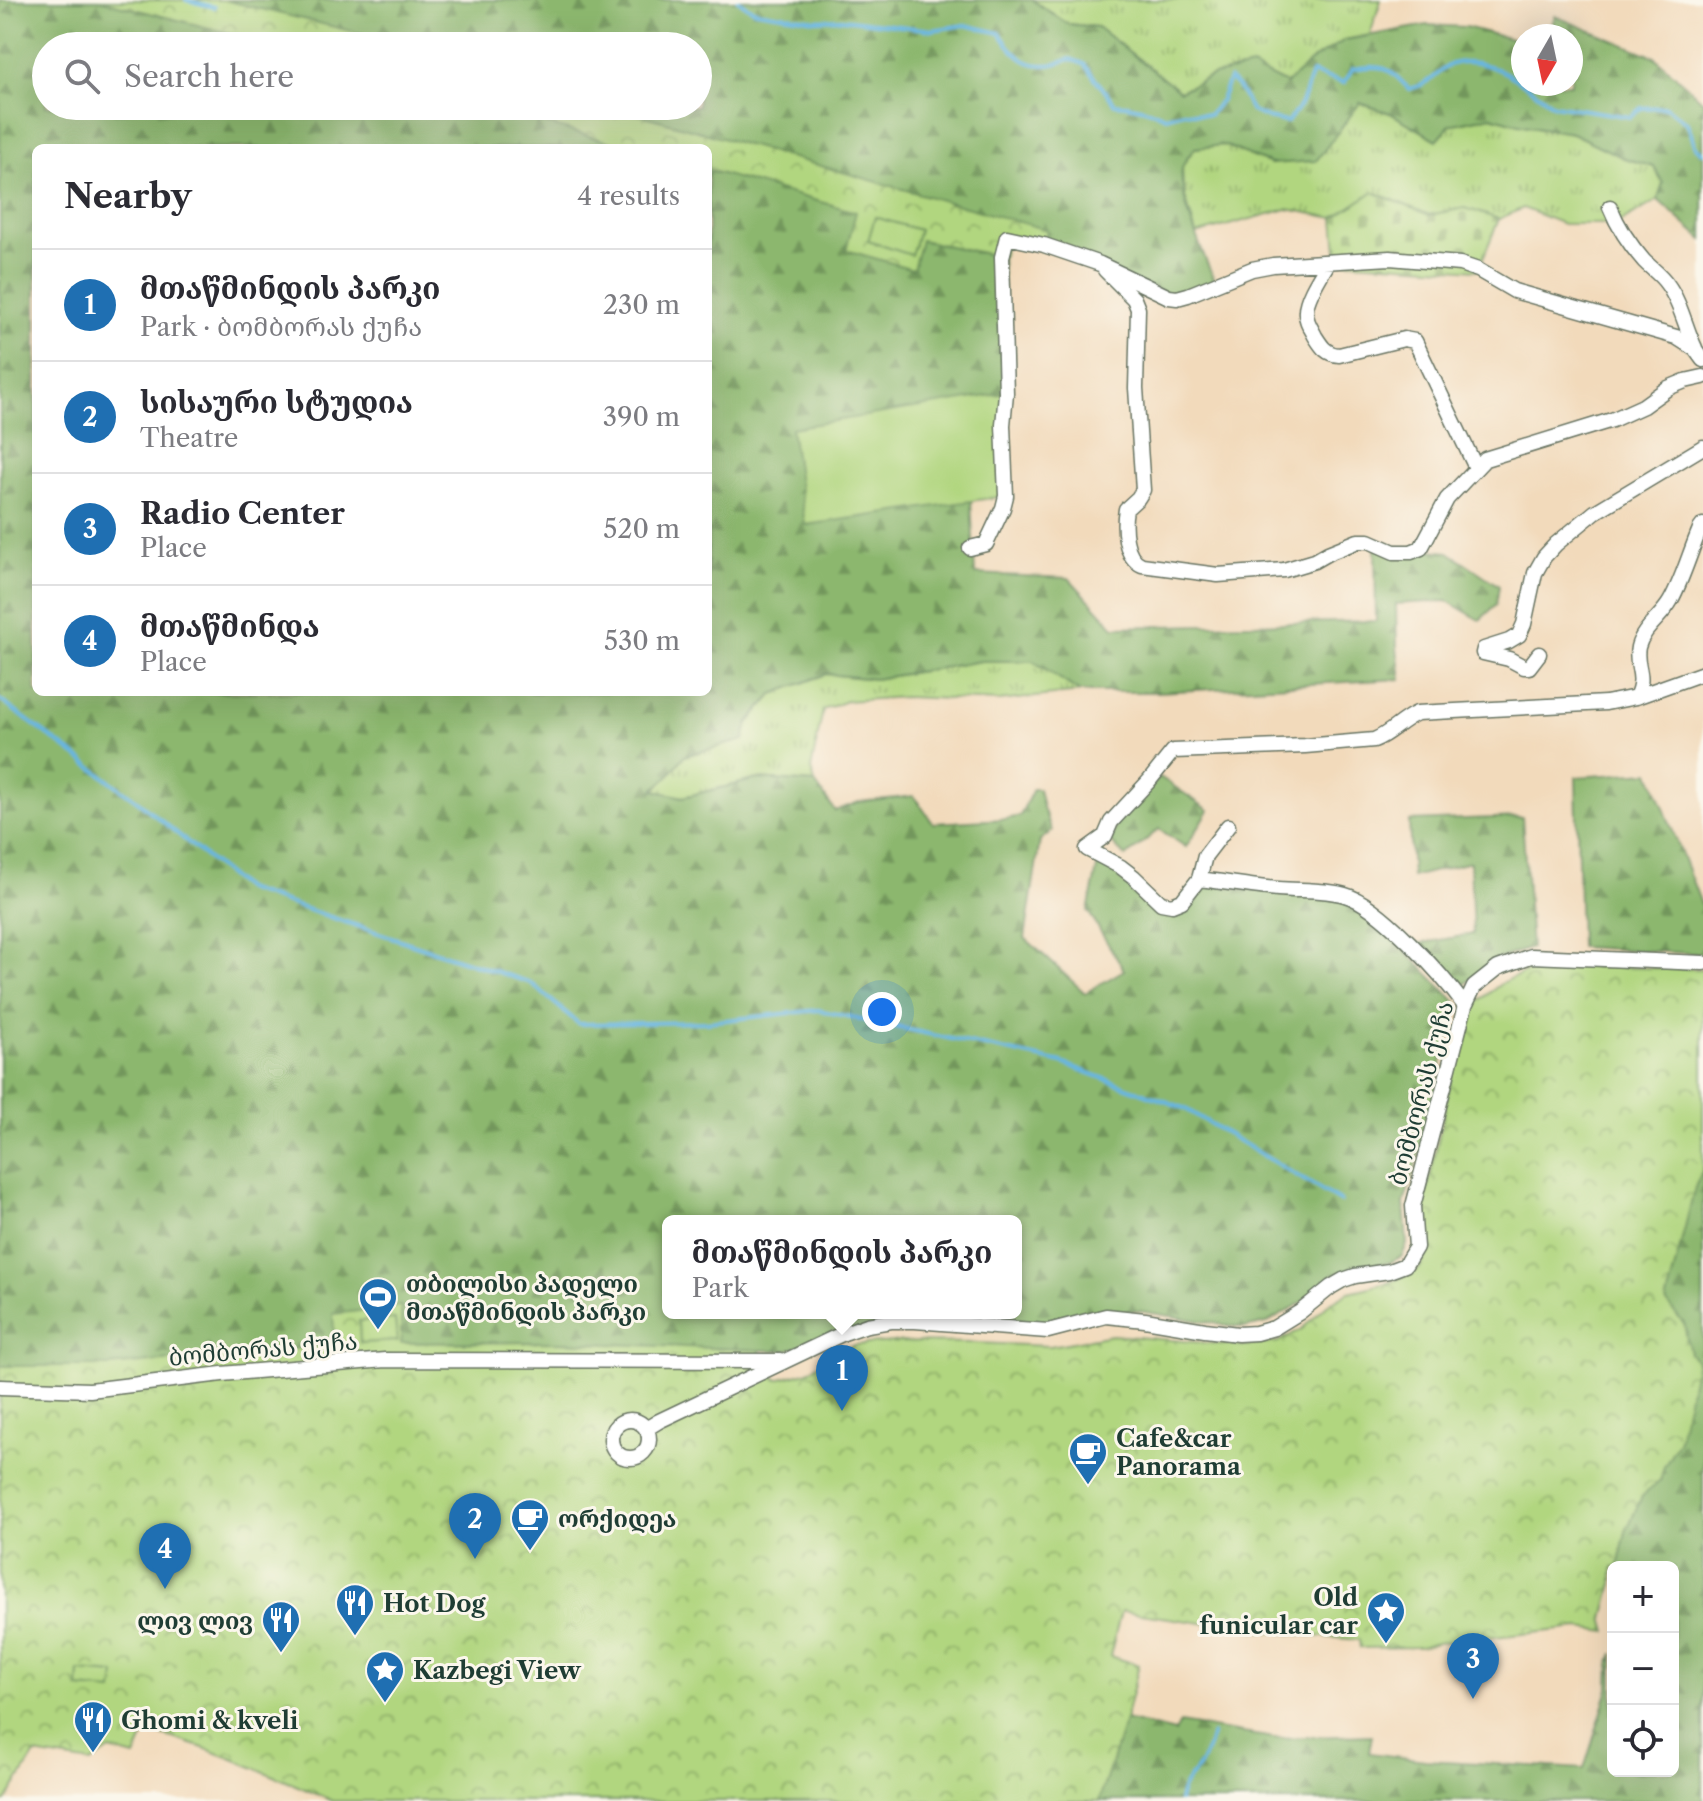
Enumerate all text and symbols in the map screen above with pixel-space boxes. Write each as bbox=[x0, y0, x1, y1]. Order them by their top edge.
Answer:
north arrow bbox=[1511, 24, 1583, 96]
search box bbox=[32, 32, 712, 120]
icon: search bbox=[60, 54, 104, 98]
text: Search here bbox=[124, 58, 294, 95]
text: Nearby bbox=[64, 175, 192, 217]
text: 4 results bbox=[577, 180, 680, 212]
text: მთაწმინდის პარკი bbox=[140, 270, 440, 307]
text: 1 bbox=[84, 289, 96, 321]
text: 230 m bbox=[603, 289, 680, 321]
text: Park · ბომბორას ქუჩა bbox=[140, 311, 422, 343]
text: სისაური სტუდია bbox=[140, 384, 413, 421]
text: 2 bbox=[82, 401, 98, 433]
text: 390 m bbox=[603, 401, 680, 433]
text: Theatre bbox=[140, 422, 238, 454]
text: Radio Center bbox=[140, 495, 345, 532]
text: 3 bbox=[83, 513, 97, 545]
text: 520 m bbox=[603, 513, 680, 545]
text: Place bbox=[140, 532, 207, 564]
text: მთაწმინდა bbox=[140, 608, 320, 645]
text: 4 bbox=[82, 625, 98, 657]
text: 530 m bbox=[604, 625, 680, 657]
text: Place bbox=[140, 646, 207, 678]
your location bbox=[862, 992, 902, 1032]
street label: ბომბორას ქუჩა bbox=[1382, 998, 1460, 1188]
popup bbox=[662, 1215, 1022, 1319]
text: მთაწმინდის პარკი bbox=[692, 1234, 992, 1271]
place label: თბილისი პადელი მთაწმინდის პარკი bbox=[406, 1269, 646, 1326]
text: Park bbox=[692, 1272, 748, 1304]
sports icon: თბილისი პადელი მთაწმინდის პარკი bbox=[357, 1276, 399, 1331]
street label: ბომბორას ქუჩა bbox=[167, 1326, 359, 1372]
pin: 1 bbox=[816, 1345, 868, 1411]
place label: Cafe&car Panorama bbox=[1116, 1424, 1242, 1481]
cafe icon: Cafe&car Panorama bbox=[1067, 1431, 1109, 1486]
pin: 2 bbox=[449, 1493, 501, 1559]
cafe icon: ორქიდეა bbox=[509, 1497, 551, 1552]
place label: ორქიდეა bbox=[558, 1504, 677, 1533]
pin: 4 bbox=[139, 1523, 191, 1589]
map controls bbox=[1607, 1561, 1679, 1777]
button: + bbox=[1607, 1561, 1679, 1633]
restaurant icon: Hot Dog bbox=[334, 1582, 376, 1637]
place label: Old funicular car bbox=[1199, 1583, 1358, 1640]
place label: Hot Dog bbox=[383, 1589, 486, 1618]
place icon: Old funicular car bbox=[1365, 1590, 1407, 1645]
restaurant icon: ლივ ლივ bbox=[260, 1599, 302, 1654]
place label: ლივ ლივ bbox=[137, 1606, 253, 1635]
pin: 3 bbox=[1447, 1633, 1499, 1699]
button: − bbox=[1607, 1633, 1679, 1705]
place icon: Kazbegi View bbox=[364, 1649, 406, 1704]
place label: Kazbegi View bbox=[413, 1656, 582, 1685]
restaurant icon: Ghomi & kveli bbox=[72, 1699, 114, 1754]
button: locate bbox=[1607, 1705, 1679, 1777]
place label: Ghomi & kveli bbox=[121, 1706, 299, 1735]

